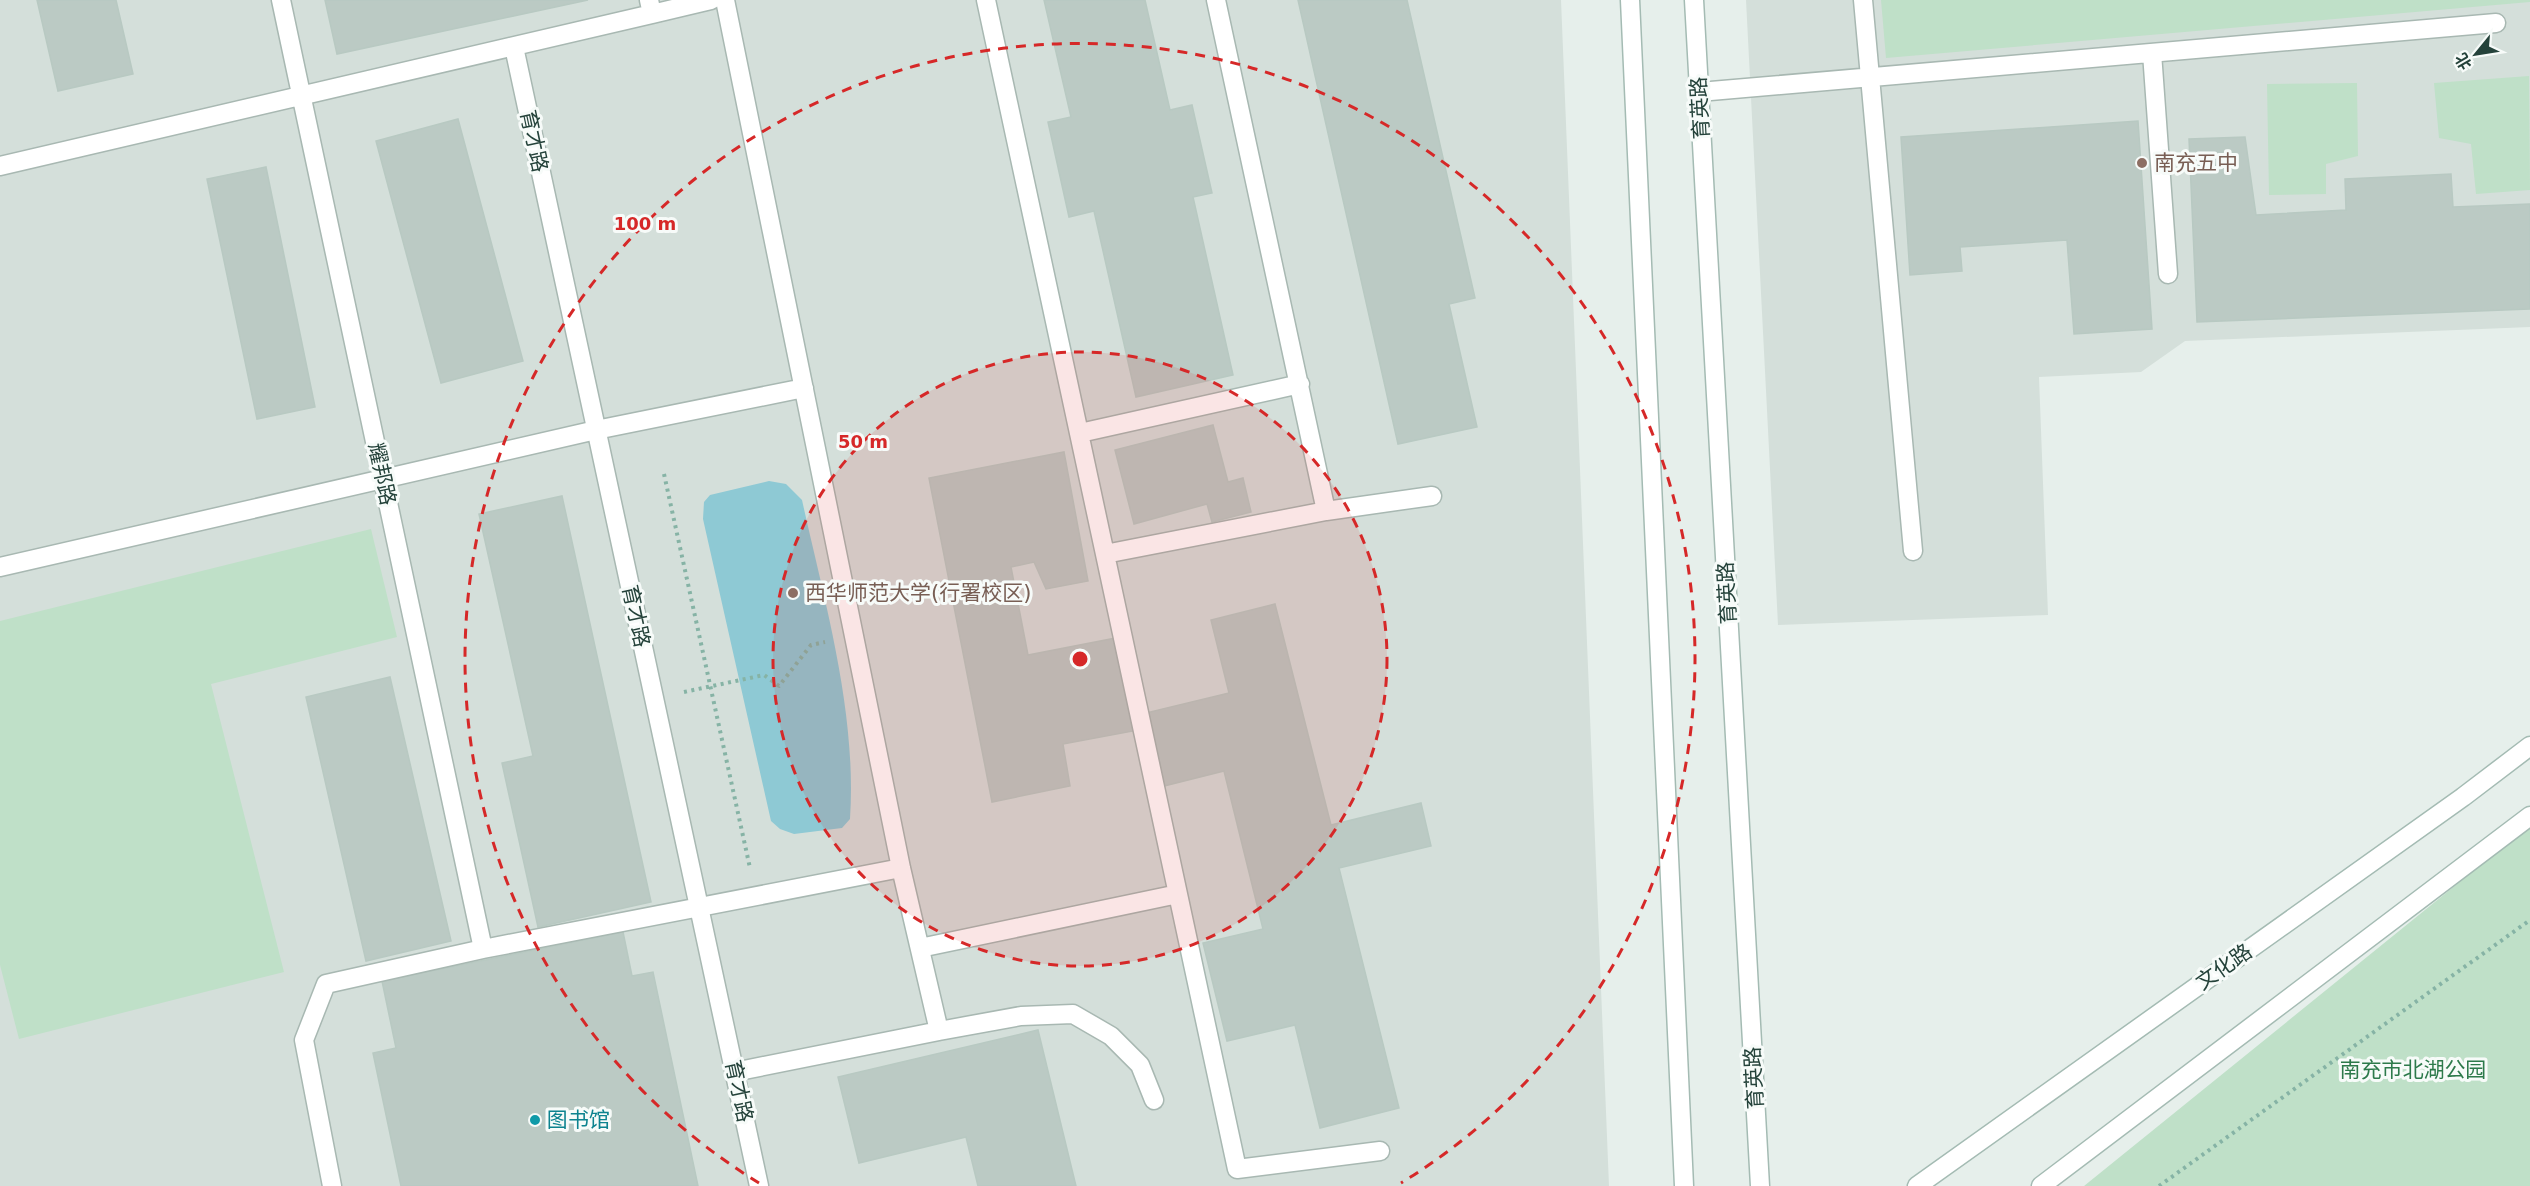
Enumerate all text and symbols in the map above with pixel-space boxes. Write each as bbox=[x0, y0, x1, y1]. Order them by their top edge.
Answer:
north arrow bbox=[2446, 24, 2506, 84]
text: 北 bbox=[2451, 50, 2476, 73]
street label: 育英路 bbox=[1686, 76, 1714, 140]
street label: 育才路 bbox=[516, 108, 552, 174]
place label: 南充五中 bbox=[2154, 151, 2238, 175]
marker: 南充五中 bbox=[2135, 156, 2149, 170]
text: 100 m bbox=[614, 213, 676, 234]
text: 50 m bbox=[838, 431, 888, 452]
street label: 耀邦路 bbox=[364, 441, 400, 507]
street label: 育英路 bbox=[1713, 561, 1741, 625]
place label: 西华师范大学(行署校区) bbox=[805, 581, 1031, 605]
street label: 育才路 bbox=[618, 583, 654, 649]
marker: 西华师范大学(行署校区) bbox=[786, 586, 800, 600]
centre of rings bbox=[1070, 649, 1090, 669]
street label: 文化路 bbox=[2191, 939, 2257, 995]
street label: 育英路 bbox=[1740, 1046, 1768, 1110]
street label: 育才路 bbox=[721, 1058, 757, 1124]
park label: 南充市北湖公园 bbox=[2340, 1058, 2487, 1082]
place label: 图书馆 bbox=[547, 1108, 610, 1132]
marker: 图书馆 bbox=[528, 1113, 542, 1127]

